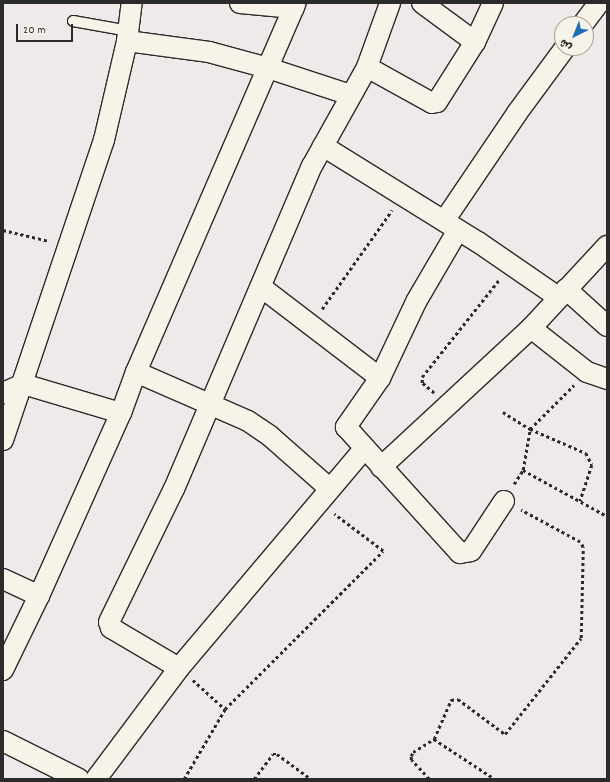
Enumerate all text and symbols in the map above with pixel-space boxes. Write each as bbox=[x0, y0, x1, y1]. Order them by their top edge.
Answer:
scale bar bbox=[18, 16, 75, 42]
north arrow bbox=[554, 16, 594, 56]
text: 20 m bbox=[23, 22, 46, 39]
text: ش bbox=[557, 34, 576, 54]

